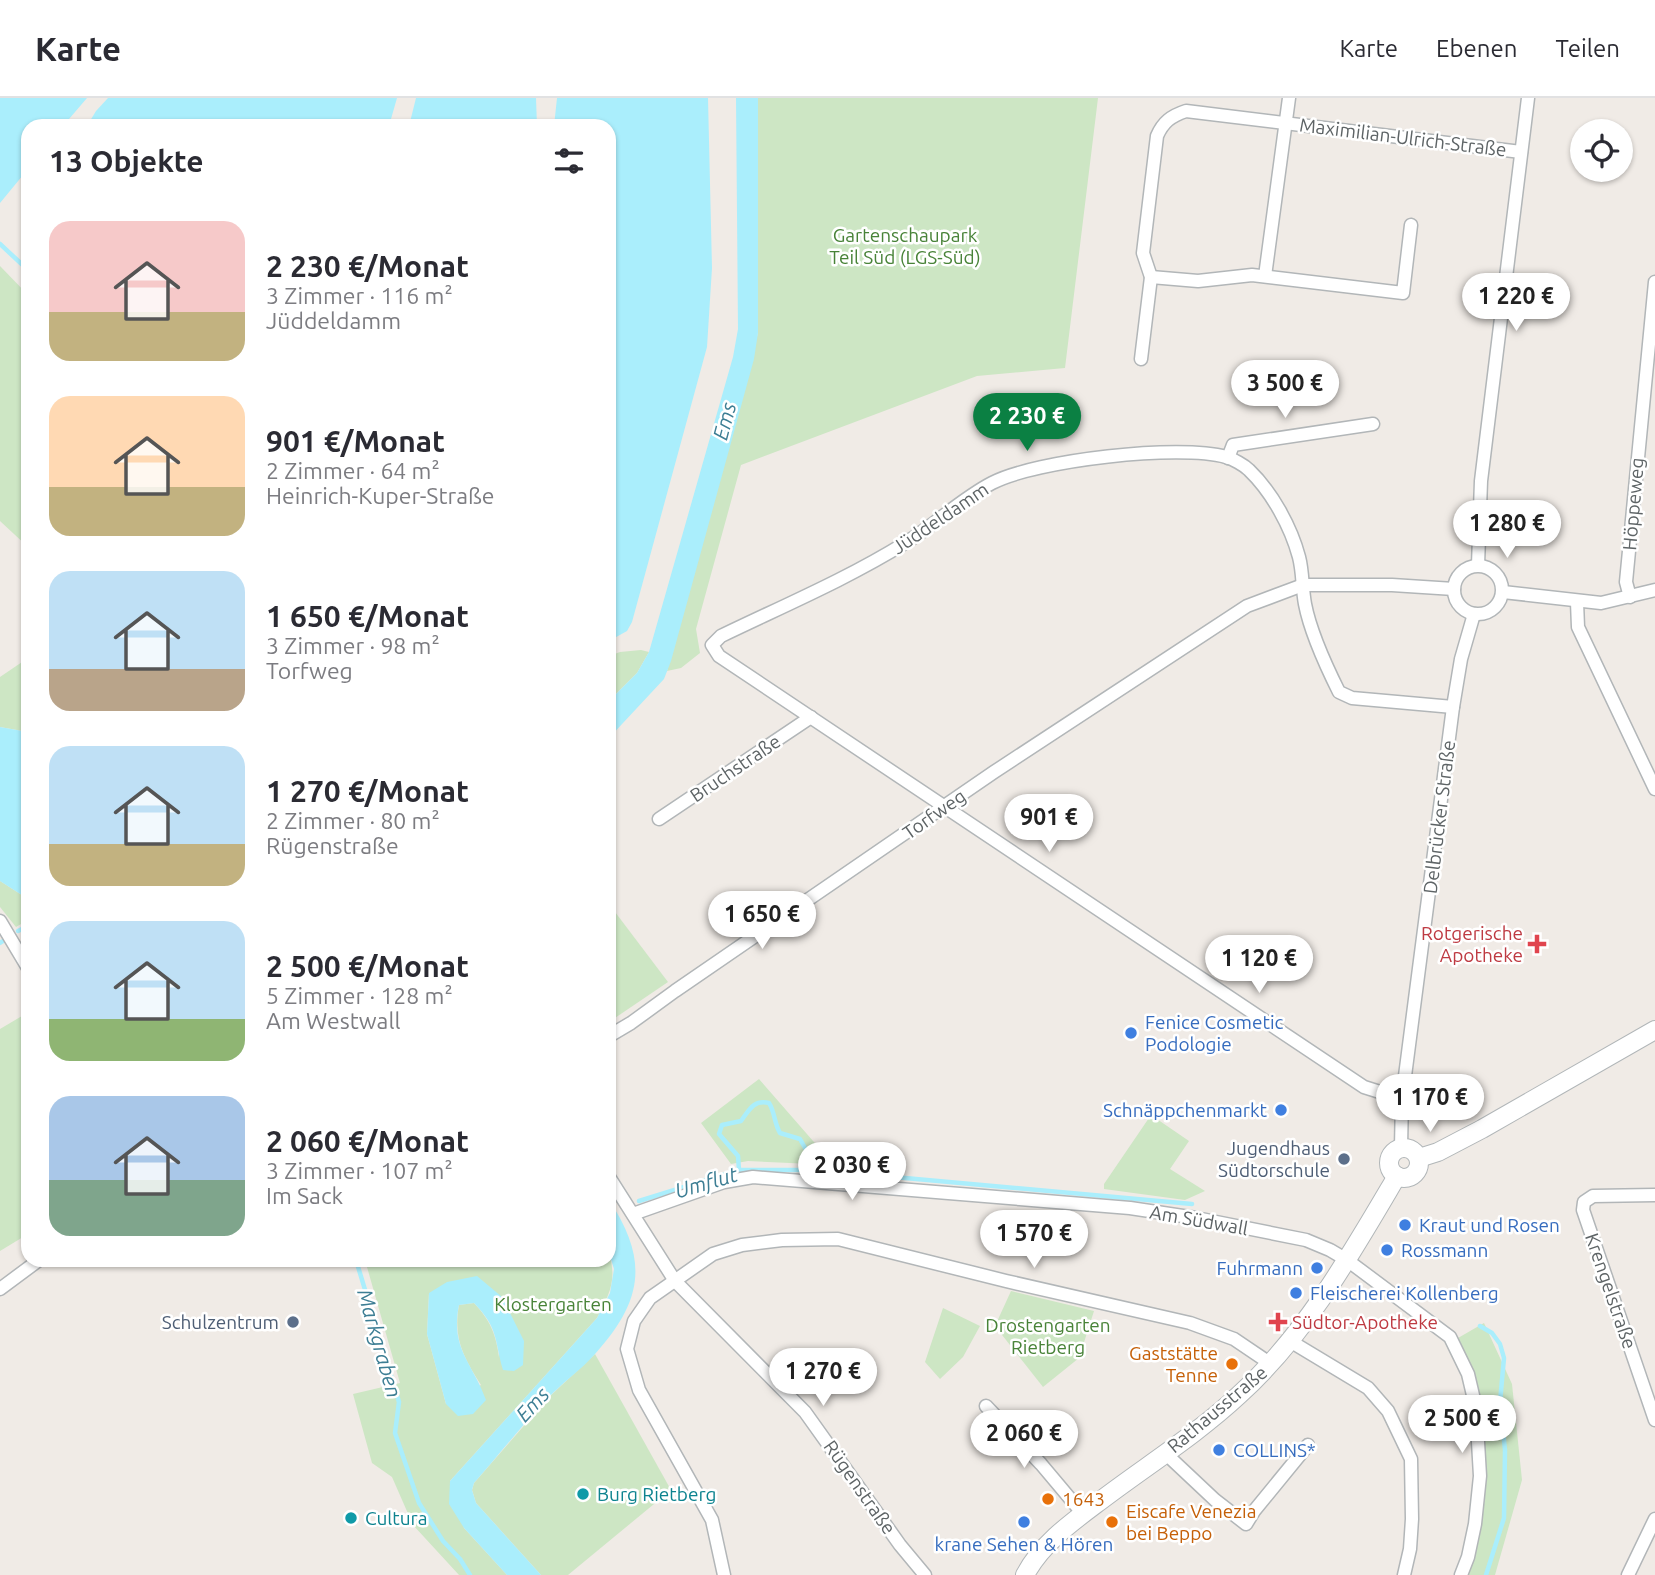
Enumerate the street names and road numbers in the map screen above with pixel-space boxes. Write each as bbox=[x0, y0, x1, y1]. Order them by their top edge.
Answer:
street label: Maximilian-Ulrich-Straße bbox=[1298, 113, 1508, 161]
street label: Höppeweg bbox=[1618, 457, 1648, 551]
street label: Jüddeldamm bbox=[888, 478, 992, 558]
street label: Bruchstraße bbox=[686, 730, 784, 806]
street label: Delbrücker Straße bbox=[1419, 739, 1459, 895]
street label: Torfweg bbox=[898, 784, 970, 844]
street label: Am Südwall bbox=[1148, 1201, 1250, 1239]
street label: Krengelstraße bbox=[1581, 1230, 1641, 1352]
street label: Rathausstraße bbox=[1163, 1361, 1271, 1457]
street label: Rügenstraße bbox=[820, 1436, 900, 1538]

